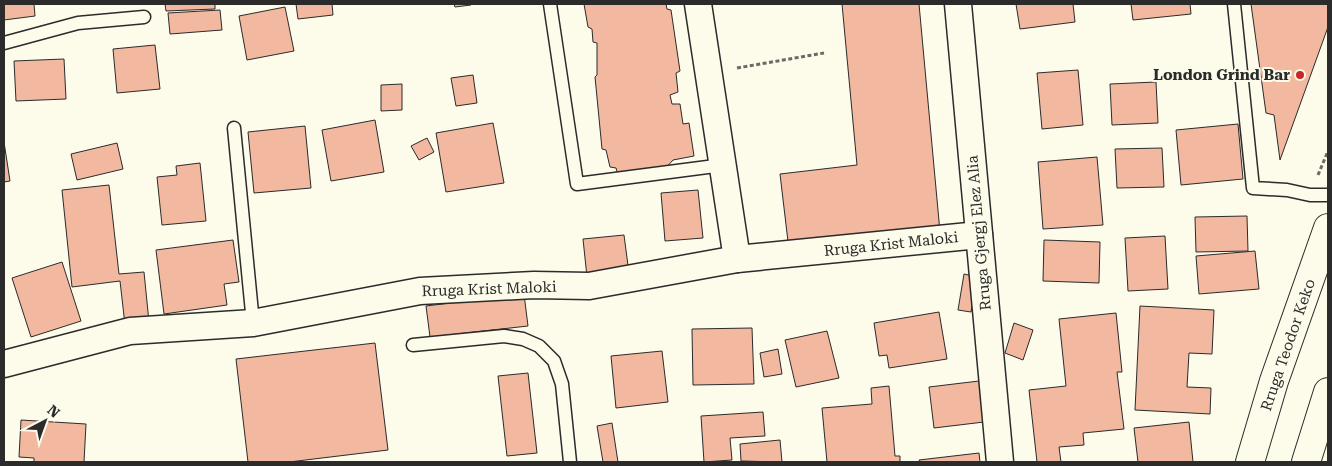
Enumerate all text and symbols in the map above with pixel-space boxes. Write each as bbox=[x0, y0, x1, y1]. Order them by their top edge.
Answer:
place label: London Grind Bar bbox=[1153, 66, 1290, 84]
marker: London Grind Bar bbox=[1294, 69, 1306, 81]
street label: Rruga Gjergj Elez Alia bbox=[963, 155, 995, 311]
street label: Rruga Krist Maloki bbox=[823, 228, 959, 260]
street label: Rruga Teodor Keko bbox=[1257, 277, 1319, 413]
street label: Rruga Krist Maloki bbox=[421, 278, 557, 300]
north arrow bbox=[20, 396, 70, 446]
text: N bbox=[44, 402, 63, 421]

